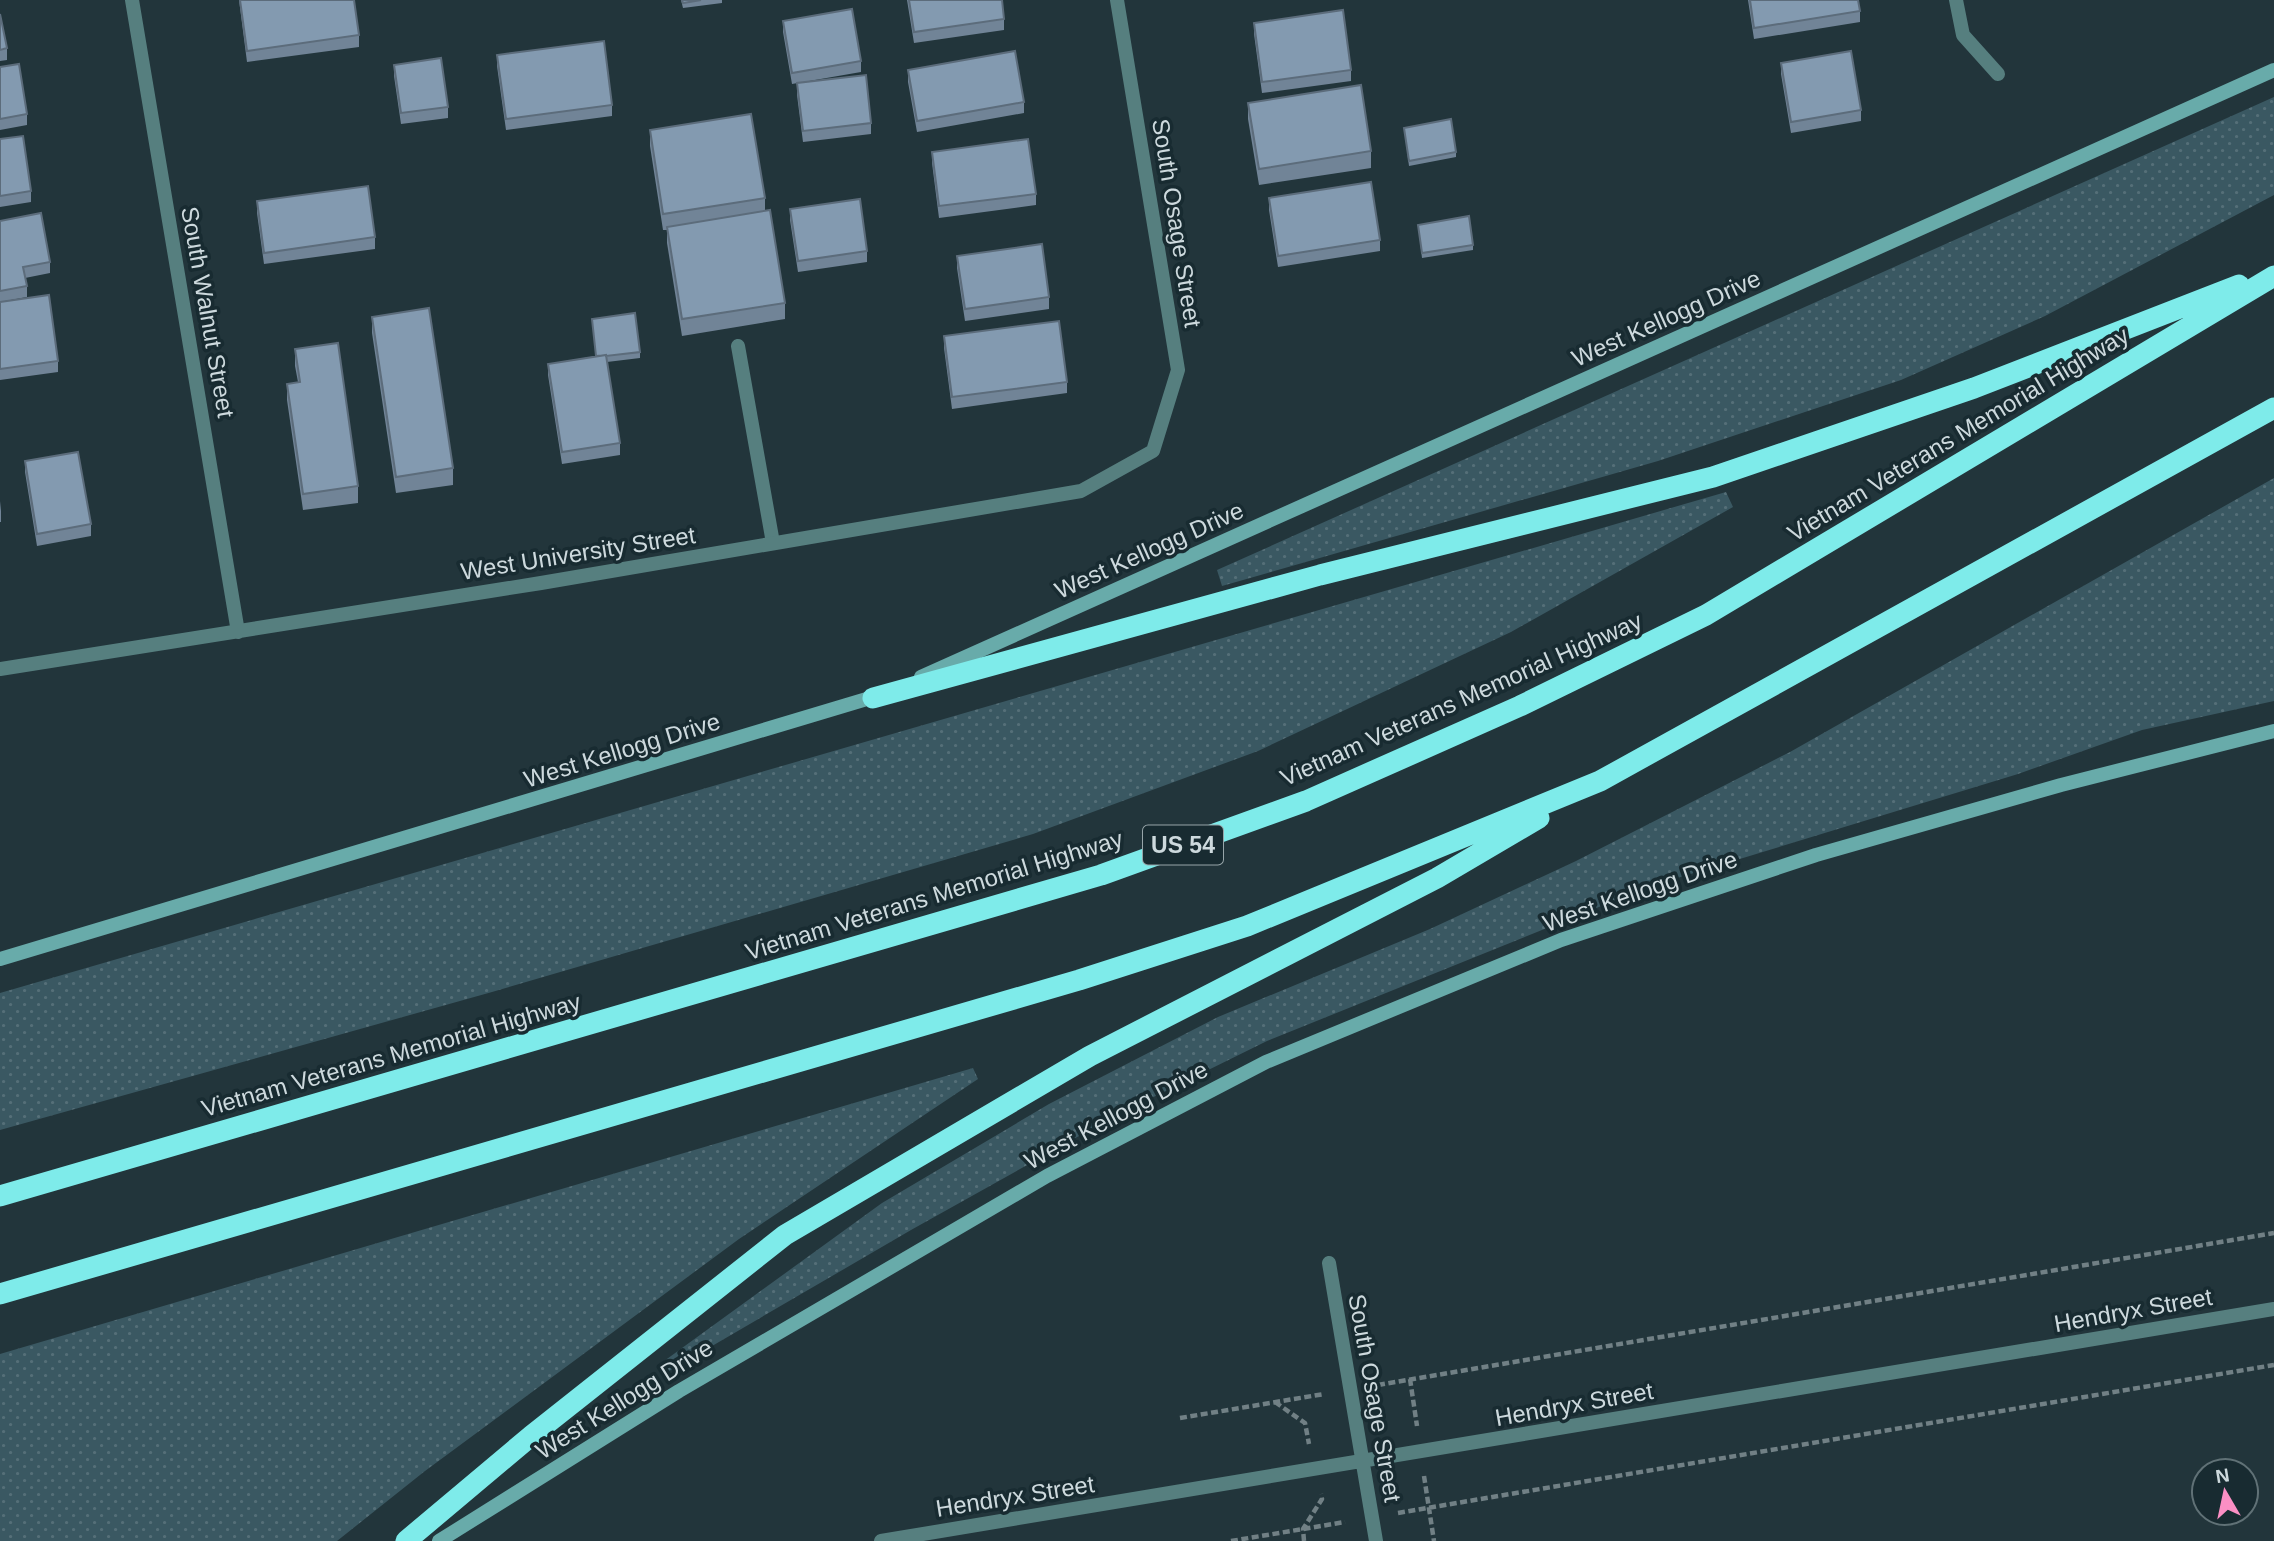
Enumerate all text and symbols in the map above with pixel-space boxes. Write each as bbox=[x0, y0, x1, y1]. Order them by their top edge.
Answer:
street label: South Osage Street bbox=[1147, 117, 1207, 330]
street label: South Walnut Street bbox=[176, 204, 240, 420]
street label: West Kellogg Drive bbox=[1567, 264, 1765, 372]
street label: Vietnam Veterans Memorial Highway bbox=[1783, 321, 2133, 547]
street label: West Kellogg Drive bbox=[1050, 496, 1248, 604]
street label: West University Street bbox=[459, 521, 697, 585]
street label: Vietnam Veterans Memorial Highway bbox=[1276, 607, 1646, 791]
street label: West Kellogg Drive bbox=[521, 707, 723, 793]
street label: Vietnam Veterans Memorial Highway bbox=[742, 825, 1126, 965]
road number: US 54 bbox=[1143, 825, 1223, 864]
street label: West Kellogg Drive bbox=[1539, 845, 1741, 937]
street label: Vietnam Veterans Memorial Highway bbox=[198, 988, 584, 1122]
street label: West Kellogg Drive bbox=[1020, 1055, 1212, 1175]
street label: Hendryx Street bbox=[2052, 1283, 2214, 1337]
street label: South Osage Street bbox=[1343, 1292, 1407, 1504]
street label: West Kellogg Drive bbox=[530, 1334, 718, 1464]
street label: Hendryx Street bbox=[1493, 1377, 1655, 1431]
north arrow bbox=[2190, 1457, 2260, 1527]
text: N bbox=[2214, 1464, 2231, 1487]
street label: Hendryx Street bbox=[934, 1470, 1096, 1522]

